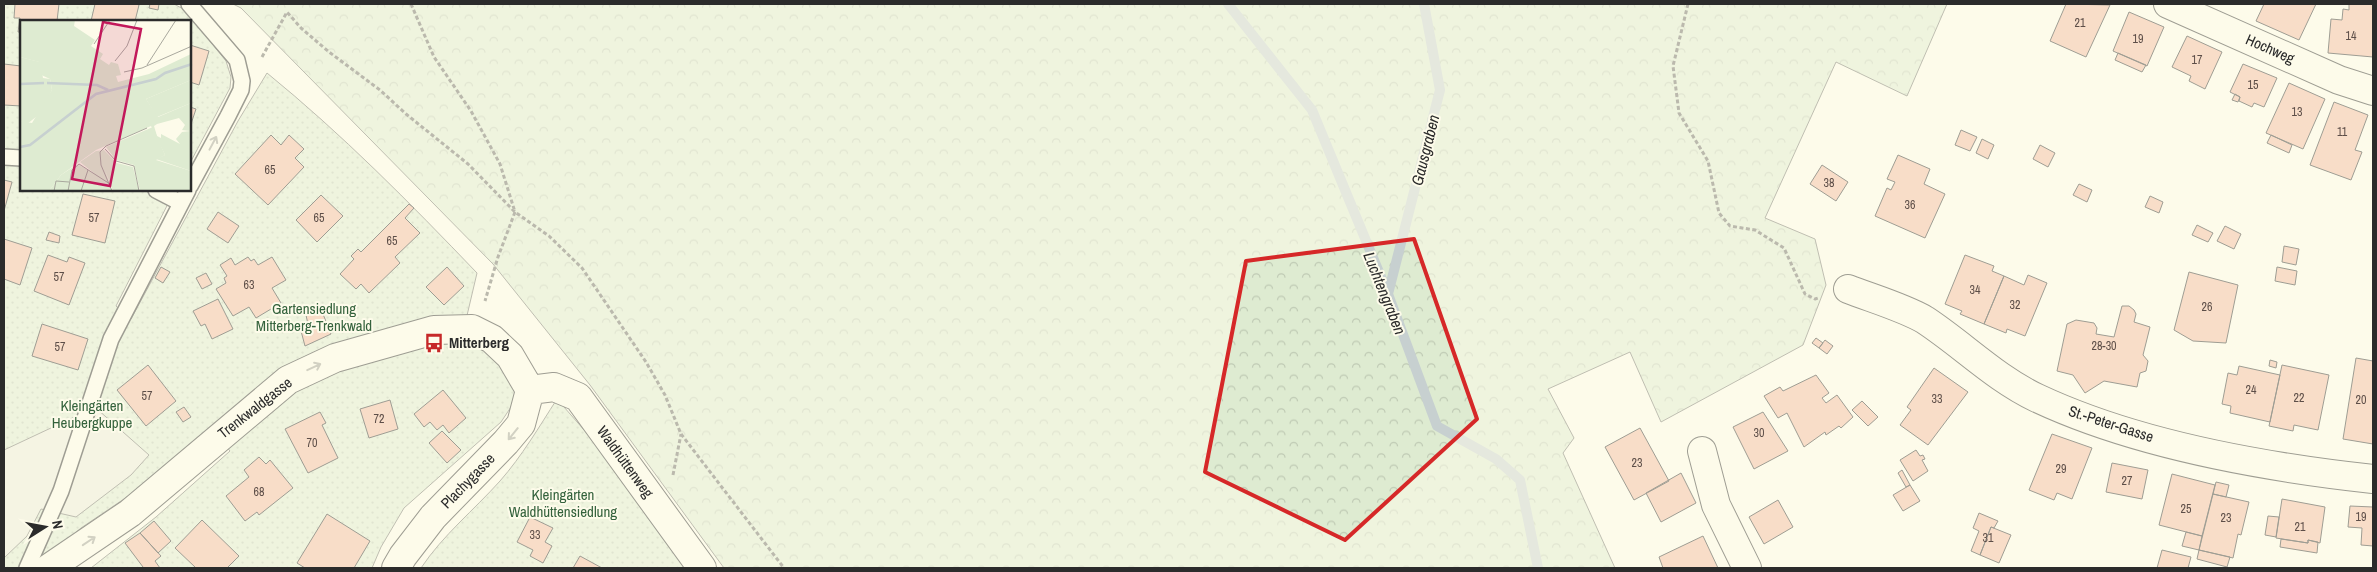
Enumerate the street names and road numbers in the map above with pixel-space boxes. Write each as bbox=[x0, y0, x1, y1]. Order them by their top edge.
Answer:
street label: Hochweg bbox=[2243, 29, 2298, 69]
street label: Trenkwaldgasse bbox=[213, 372, 296, 443]
street label: St.-Peter-Gasse bbox=[2066, 400, 2156, 447]
street label: Waldhüttenweg bbox=[592, 421, 659, 502]
street label: Plachygasse bbox=[436, 448, 500, 513]

